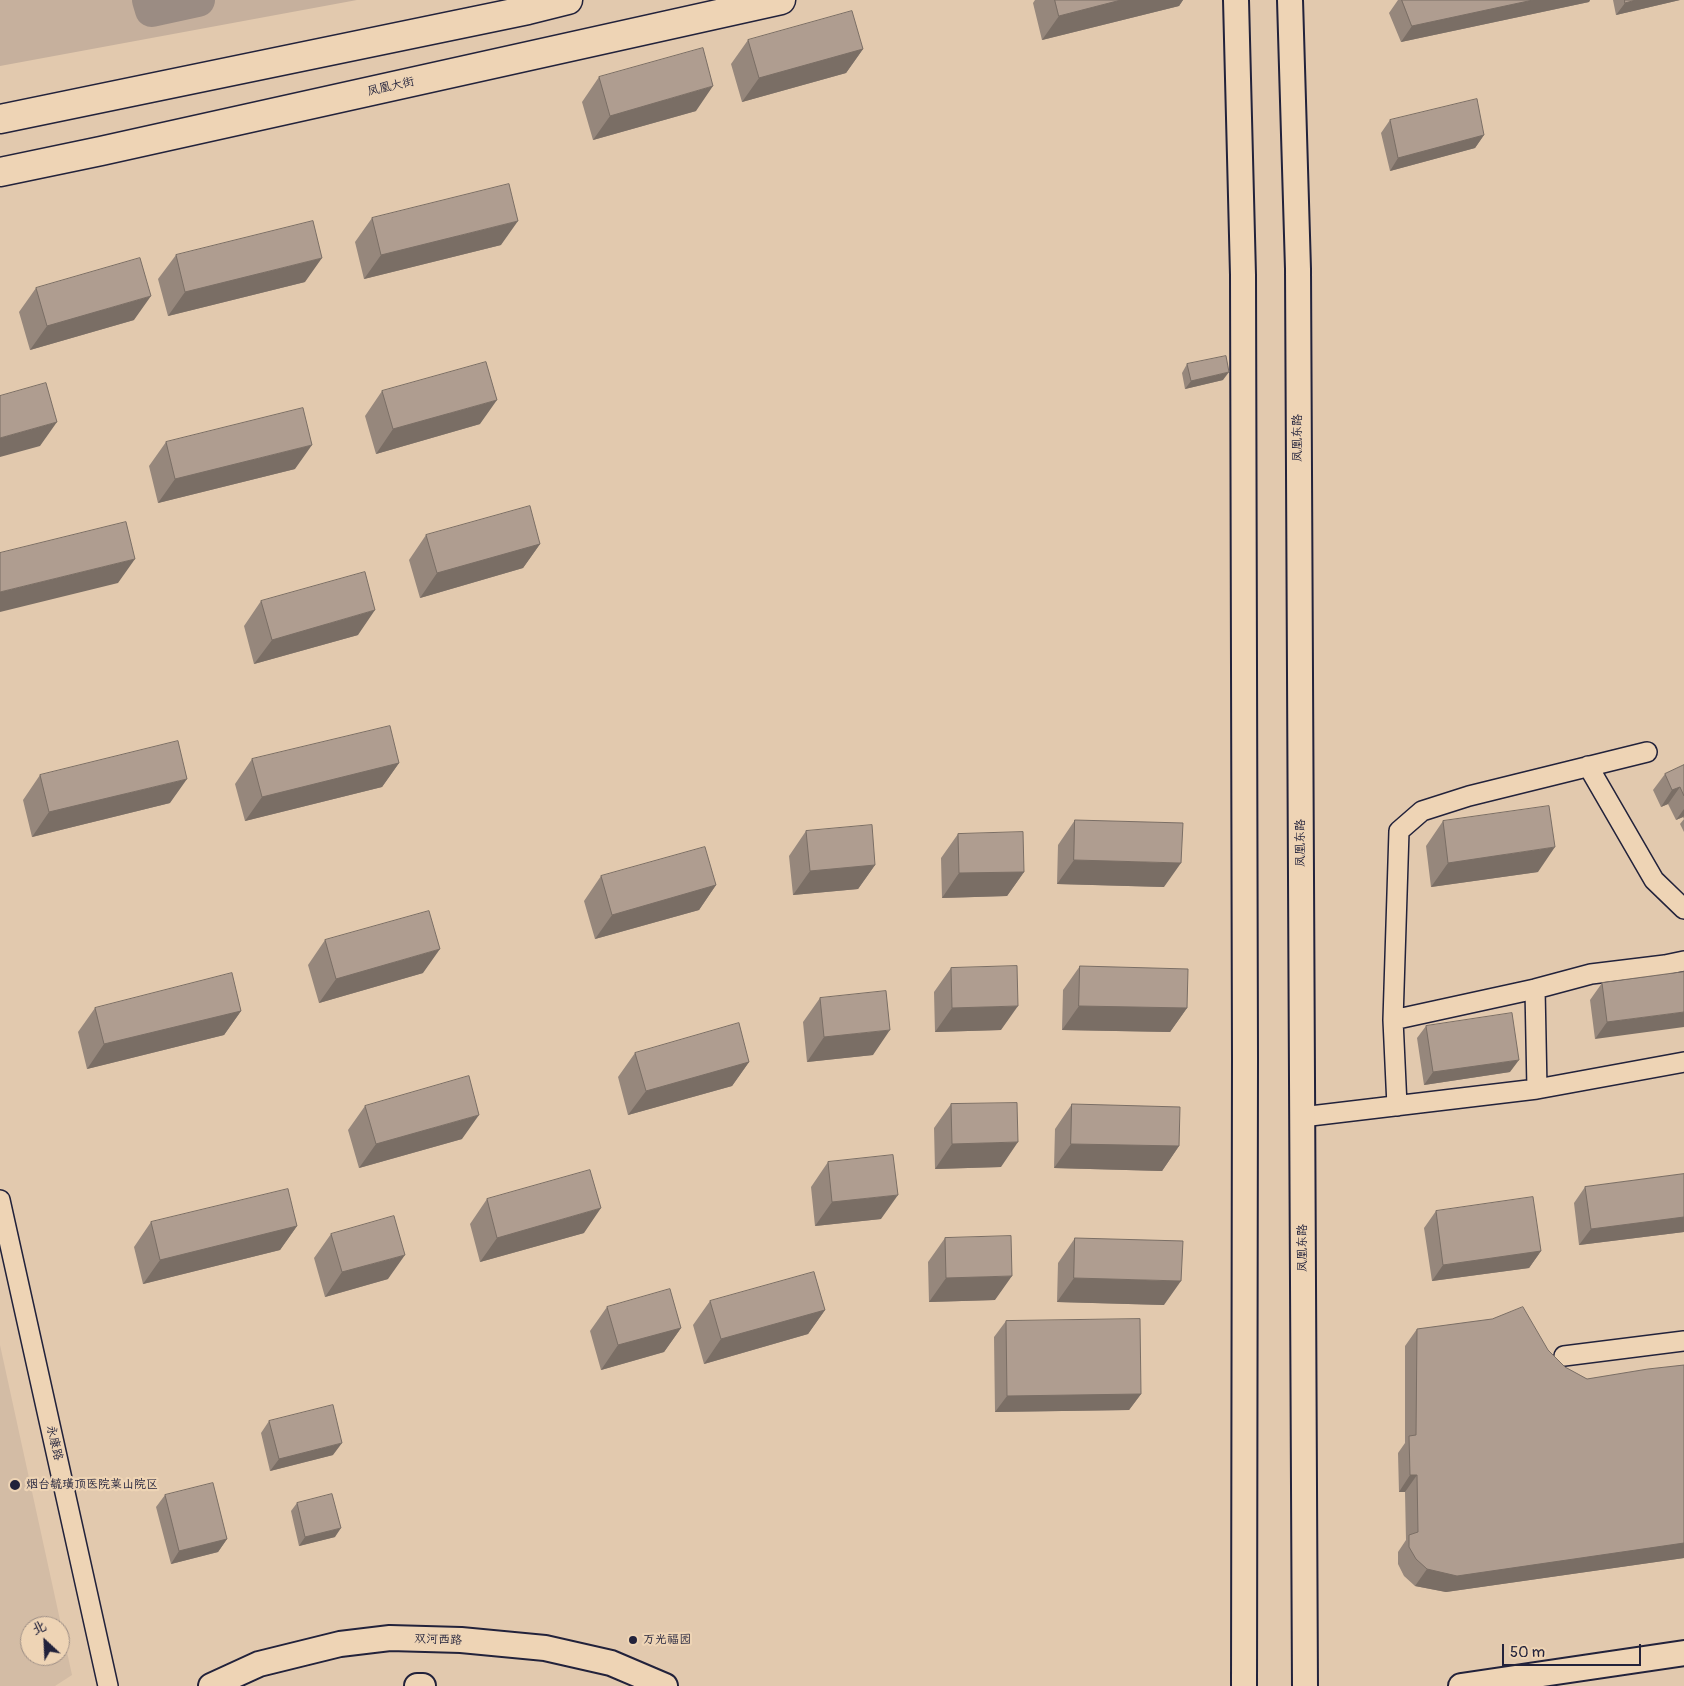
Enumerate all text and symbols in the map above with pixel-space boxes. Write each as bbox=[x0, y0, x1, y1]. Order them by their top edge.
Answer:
street label: 凤凰大街 bbox=[366, 75, 416, 99]
street label: 凤凰东路 bbox=[1291, 414, 1305, 462]
street label: 凤凰东路 bbox=[1294, 819, 1308, 867]
street label: 凤凰东路 bbox=[1296, 1224, 1310, 1272]
street label: 永康路 bbox=[43, 1424, 65, 1462]
marker: 烟台毓璜顶医院莱山院区 bbox=[8, 1478, 22, 1492]
place label: 烟台毓璜顶医院莱山院区 bbox=[26, 1478, 158, 1492]
north arrow bbox=[20, 1616, 70, 1666]
text: 北 bbox=[29, 1617, 49, 1639]
street label: 双河西路 bbox=[414, 1632, 462, 1648]
place label: 万光福园 bbox=[643, 1633, 691, 1647]
marker: 万光福园 bbox=[627, 1634, 639, 1646]
scale bar bbox=[1504, 1634, 1643, 1666]
text: 50 m bbox=[1510, 1643, 1545, 1662]

